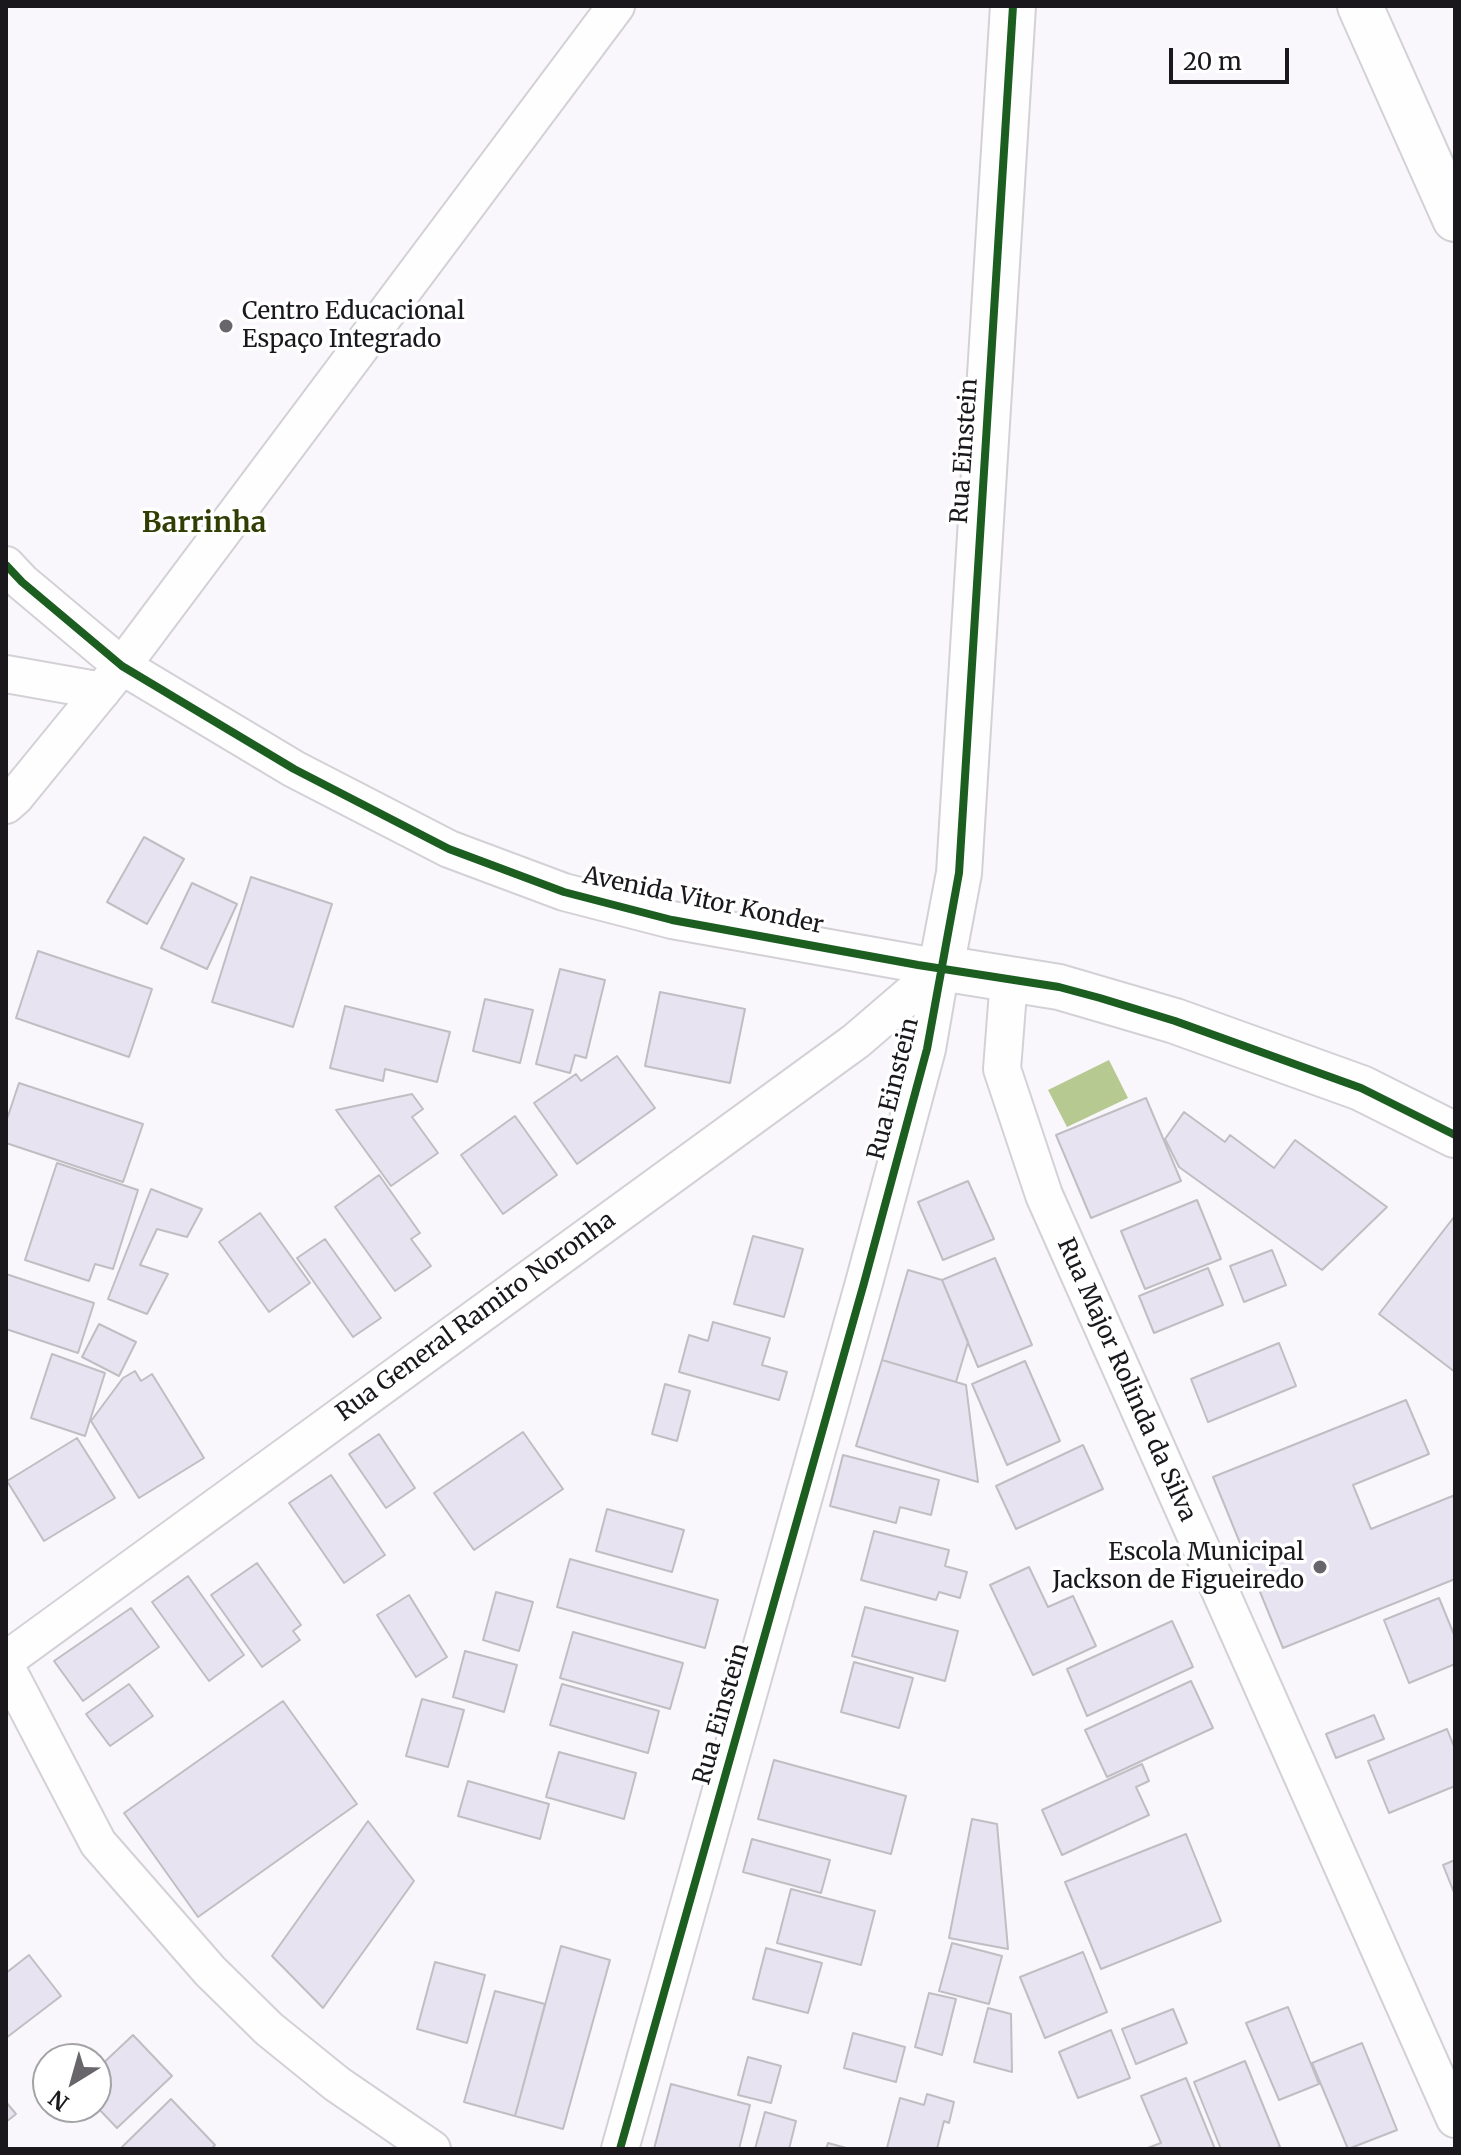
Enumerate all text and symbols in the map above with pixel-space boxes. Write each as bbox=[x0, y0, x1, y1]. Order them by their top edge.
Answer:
scale bar bbox=[1173, 32, 1293, 82]
text: 20 m bbox=[1183, 46, 1242, 77]
place label: Centro Educacional Espaço Integrado bbox=[242, 298, 465, 354]
marker: Centro Educacional Espaço Integrado bbox=[217, 317, 235, 335]
street label: Rua Einstein bbox=[946, 377, 984, 525]
district label: Barrinha bbox=[142, 507, 266, 541]
street label: Avenida Vitor Konder bbox=[580, 861, 826, 941]
street label: Rua Einstein bbox=[862, 1015, 926, 1163]
street label: Rua General Ramiro Noronha bbox=[331, 1206, 621, 1428]
street label: Rua Major Rolinda da Silva bbox=[1050, 1234, 1202, 1526]
place label: Escola Municipal Jackson de Figueiredo bbox=[1052, 1539, 1304, 1595]
marker: Escola Municipal Jackson de Figueiredo bbox=[1311, 1558, 1329, 1576]
street label: Rua Einstein bbox=[688, 1640, 756, 1788]
north arrow bbox=[32, 2043, 112, 2123]
text: N bbox=[43, 2084, 74, 2117]

